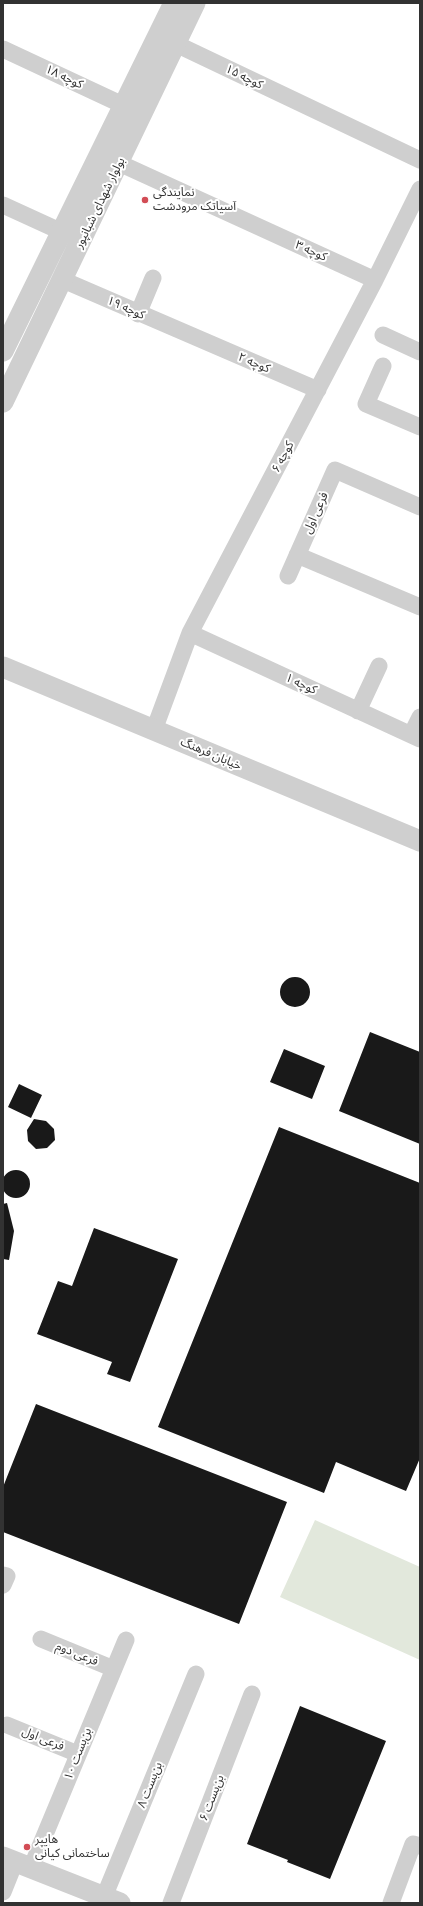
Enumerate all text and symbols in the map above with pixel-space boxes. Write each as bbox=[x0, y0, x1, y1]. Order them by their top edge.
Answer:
street label: کوچه ۱۸ bbox=[43, 62, 85, 92]
street label: کوچه ۱۵ bbox=[223, 62, 265, 92]
street label: بولوار شهدای شبانپور bbox=[72, 155, 128, 251]
place label: نمایندگی آسیاتک مرودشت bbox=[153, 186, 236, 214]
marker: نمایندگی آسیاتک مرودشت bbox=[140, 195, 150, 205]
street label: کوچه ۳ bbox=[293, 238, 329, 264]
street label: کوچه ۱۹ bbox=[105, 293, 147, 323]
street label: کوچه ۲ bbox=[236, 350, 272, 376]
street label: کوچه ۶ bbox=[269, 439, 297, 475]
street label: فرعی اول bbox=[300, 490, 332, 536]
street label: کوچه ۱ bbox=[283, 670, 319, 698]
street label: خیابان فرهنگ bbox=[178, 735, 244, 773]
street label: فرعی دوم bbox=[54, 1639, 100, 1669]
street label: فرعی اول bbox=[20, 1724, 66, 1754]
street label: بن‌بست ۱۰ bbox=[61, 1726, 95, 1782]
street label: بن‌بست ۸ bbox=[134, 1760, 166, 1810]
street label: بن‌بست ۶ bbox=[197, 1773, 227, 1823]
place label: هایپر ساختمانی کیانی bbox=[35, 1833, 110, 1861]
marker: هایپر ساختمانی کیانی bbox=[22, 1842, 32, 1852]

